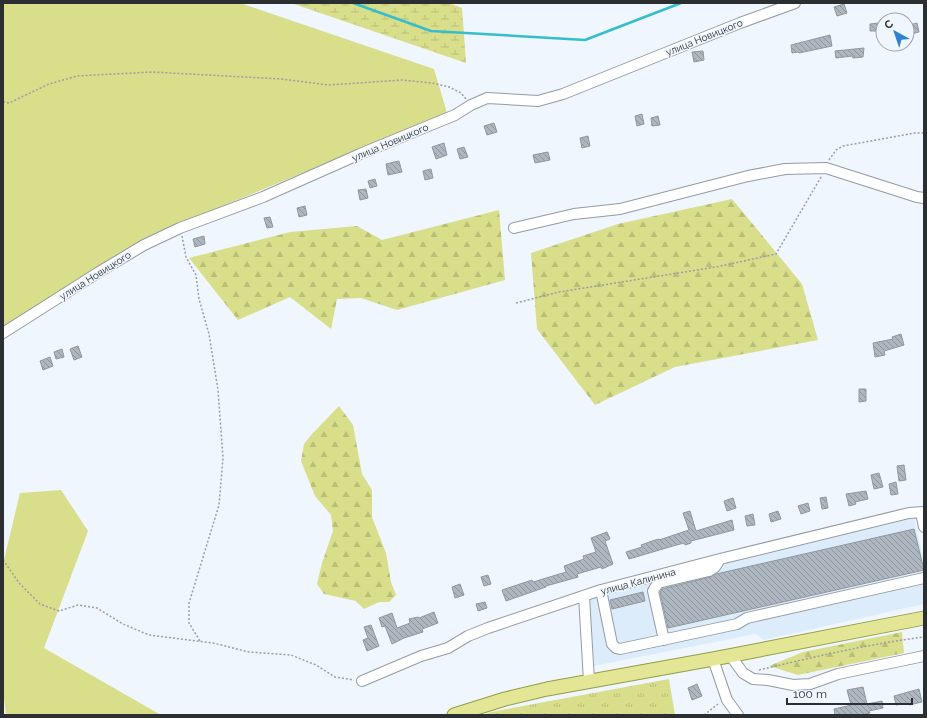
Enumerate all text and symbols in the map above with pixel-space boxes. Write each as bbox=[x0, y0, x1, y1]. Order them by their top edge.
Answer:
north arrow bbox=[875, 12, 915, 52]
street label: улица Новицкого bbox=[664, 17, 744, 58]
text: С bbox=[882, 17, 896, 32]
street label: улица Новицкого bbox=[350, 121, 430, 164]
street label: улица Новицкого bbox=[58, 249, 133, 302]
street label: улица Калинина bbox=[599, 566, 677, 597]
scale bar bbox=[787, 680, 912, 706]
text: 100 m bbox=[793, 687, 827, 701]

